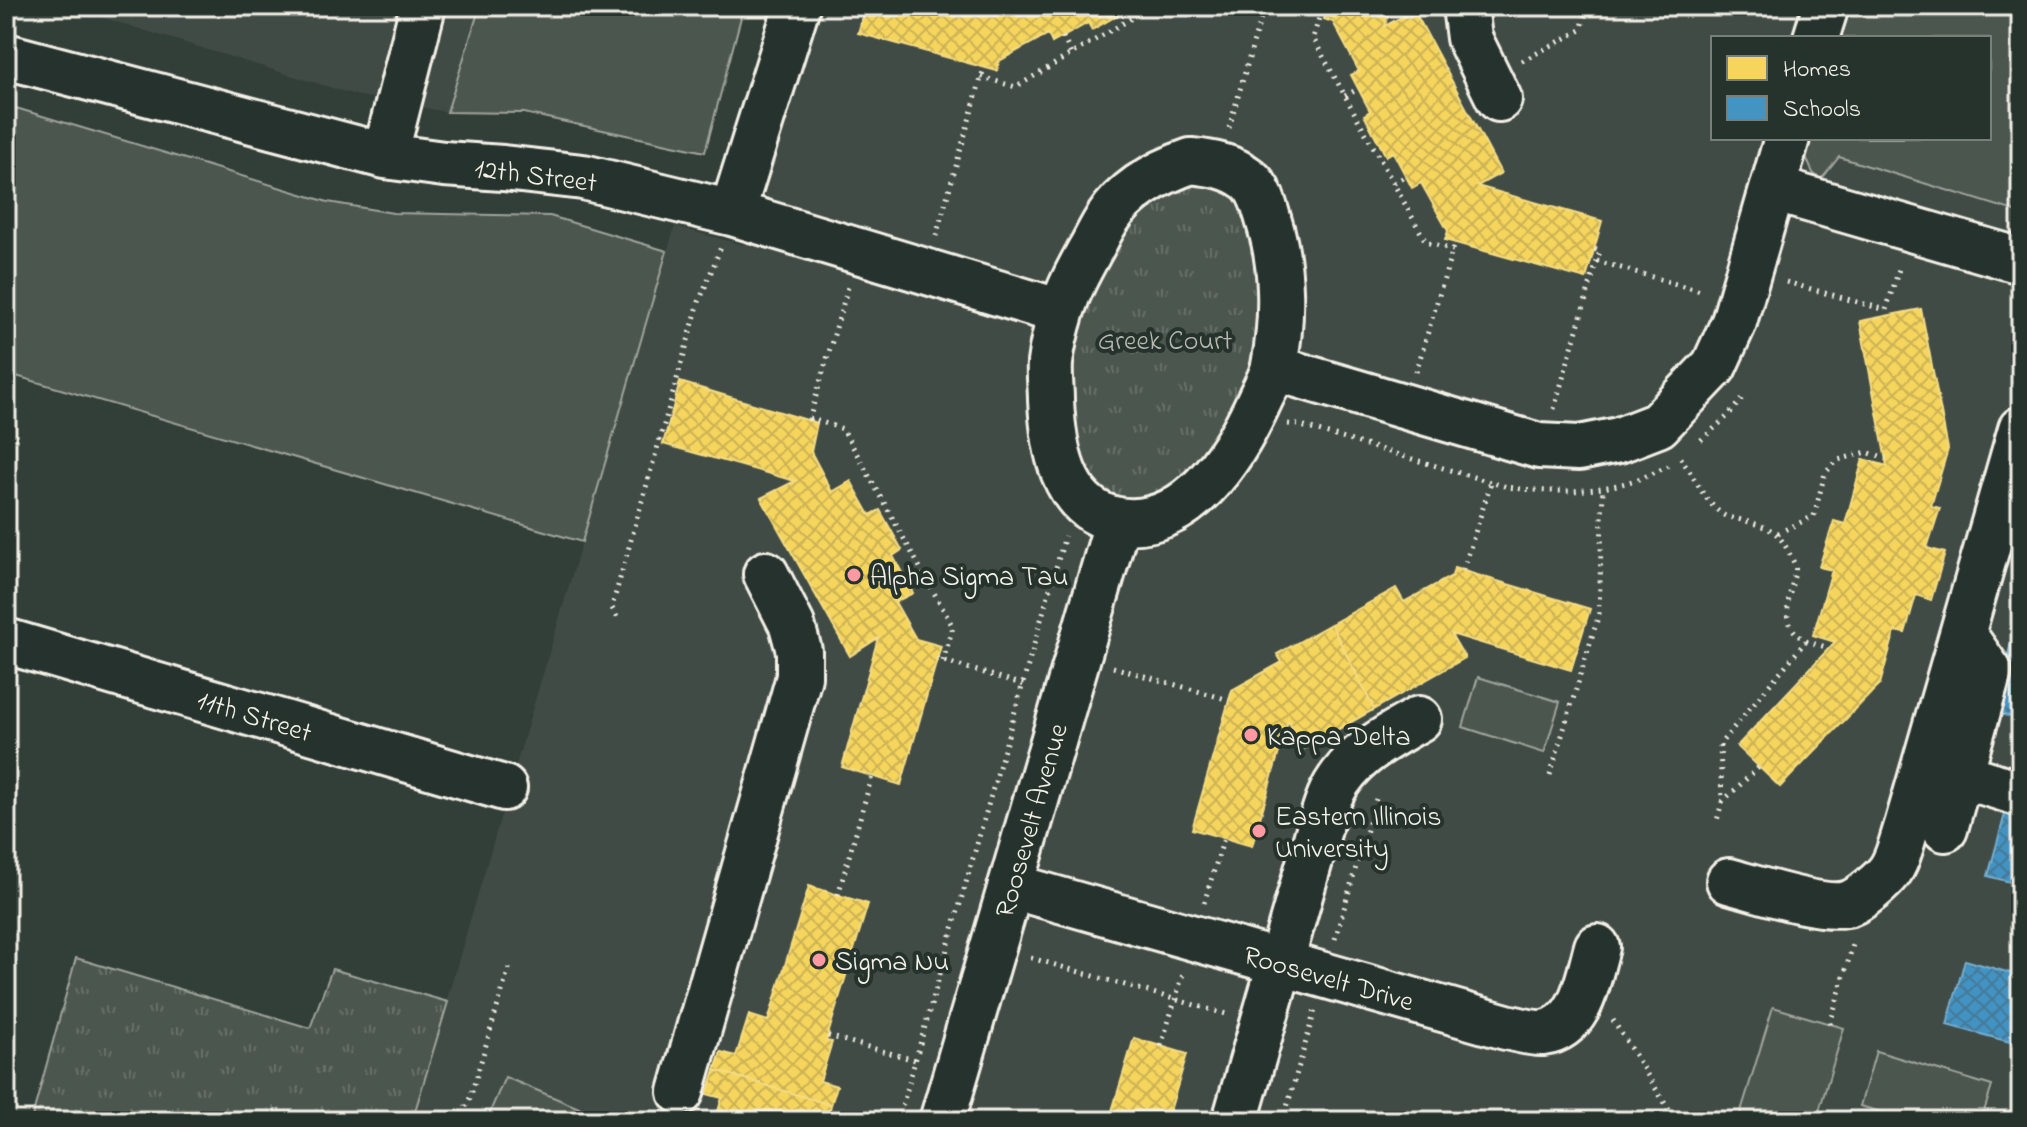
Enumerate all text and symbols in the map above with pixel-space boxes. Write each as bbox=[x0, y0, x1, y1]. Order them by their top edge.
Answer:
legend bbox=[1711, 36, 1991, 140]
text: Homes bbox=[1783, 53, 1851, 88]
text: Schools bbox=[1783, 93, 1861, 128]
street label: 12th Street bbox=[472, 150, 599, 205]
park label: Greek Court bbox=[1098, 322, 1232, 363]
place label: Alpha Sigma Tau bbox=[870, 558, 1068, 599]
marker: Alpha Sigma Tau bbox=[845, 566, 863, 584]
street label: 11th Street bbox=[192, 681, 316, 755]
place label: Kappa Delta bbox=[1267, 718, 1411, 759]
street label: Roosevelt Avenue bbox=[986, 719, 1081, 923]
marker: Kappa Delta bbox=[1242, 726, 1260, 744]
place label: Eastern Illinois University bbox=[1275, 798, 1441, 871]
marker: Eastern Illinois University bbox=[1250, 822, 1268, 840]
street label: Roosevelt Drive bbox=[1238, 937, 1418, 1024]
place label: Sigma Nu bbox=[835, 943, 949, 984]
marker: Sigma Nu bbox=[810, 951, 828, 969]

